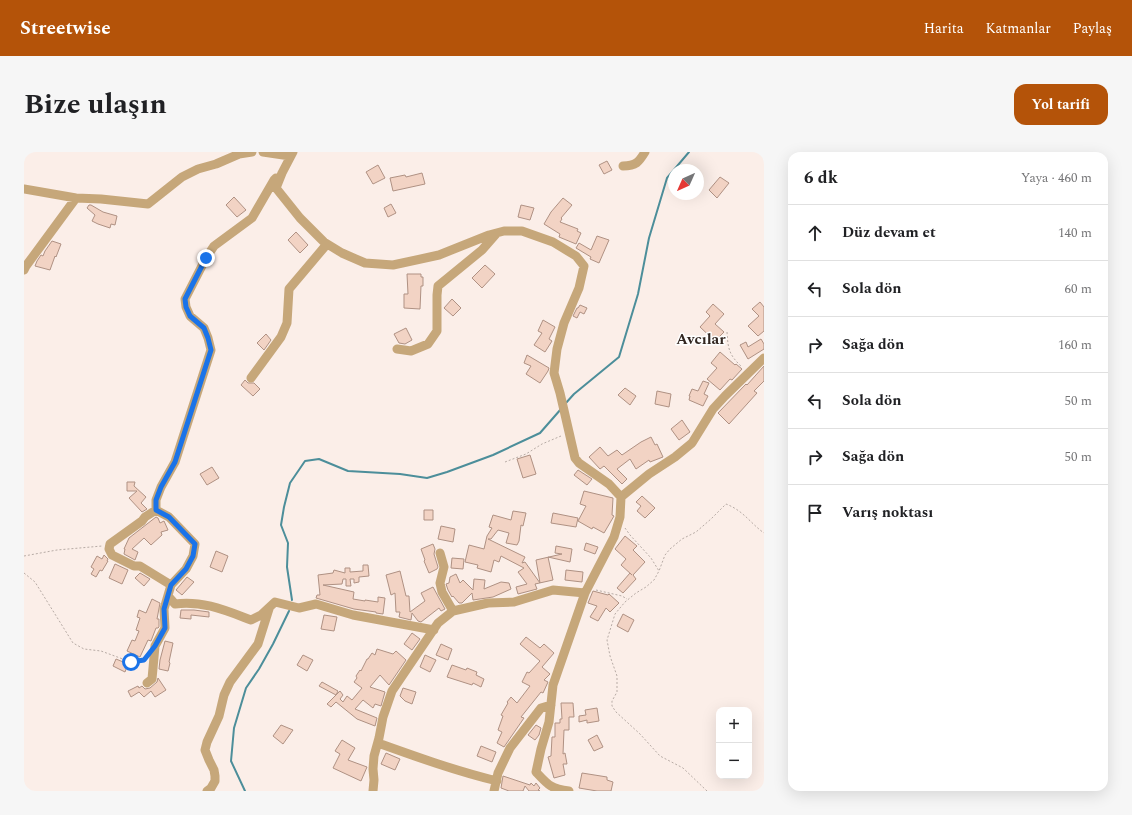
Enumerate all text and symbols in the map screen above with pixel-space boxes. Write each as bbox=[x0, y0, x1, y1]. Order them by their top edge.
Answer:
text: Streetwise bbox=[20, 14, 111, 43]
text: Harita bbox=[924, 18, 964, 39]
text: Katmanlar bbox=[986, 18, 1051, 39]
text: Paylaş bbox=[1073, 18, 1112, 39]
text: Bize ulaşın bbox=[24, 83, 167, 126]
button: Yol tarifi bbox=[1014, 84, 1108, 125]
north arrow bbox=[668, 164, 704, 200]
text: 6 dk bbox=[804, 165, 838, 191]
text: Yaya · 460 m bbox=[1021, 168, 1092, 188]
text: Düz devam et bbox=[842, 221, 936, 244]
icon: ahead bbox=[804, 222, 826, 244]
text: 140 m bbox=[1058, 223, 1092, 243]
route end bbox=[197, 249, 215, 267]
text: Sola dön bbox=[842, 277, 902, 300]
icon: left bbox=[804, 278, 826, 300]
text: 60 m bbox=[1065, 279, 1092, 299]
district label: Avcılar bbox=[676, 328, 726, 351]
text: Sağa dön bbox=[842, 333, 904, 356]
icon: right bbox=[804, 334, 826, 356]
text: 160 m bbox=[1058, 335, 1092, 355]
text: Sola dön bbox=[842, 389, 902, 412]
icon: left bbox=[804, 390, 826, 412]
text: 50 m bbox=[1065, 391, 1092, 411]
text: Sağa dön bbox=[842, 445, 904, 468]
icon: right bbox=[804, 446, 826, 468]
text: 50 m bbox=[1065, 447, 1092, 467]
text: Varış noktası bbox=[842, 501, 933, 524]
icon: arrive bbox=[804, 502, 826, 524]
route start bbox=[122, 653, 140, 671]
map controls bbox=[716, 707, 752, 779]
button: + bbox=[716, 707, 752, 743]
button: − bbox=[716, 743, 752, 779]

